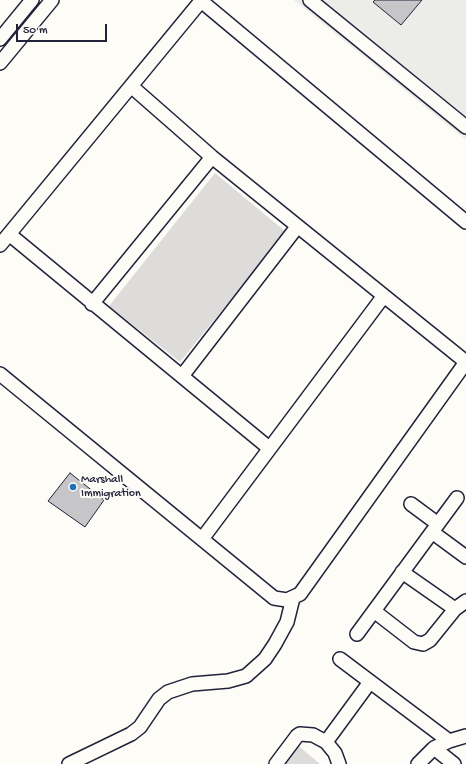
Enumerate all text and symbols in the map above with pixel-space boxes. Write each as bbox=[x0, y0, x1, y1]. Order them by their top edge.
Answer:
scale bar bbox=[18, 16, 109, 42]
text: 50 m bbox=[23, 24, 48, 38]
place label: Marshall Immigration bbox=[81, 473, 141, 501]
marker: Marshall Immigration bbox=[68, 482, 78, 492]

